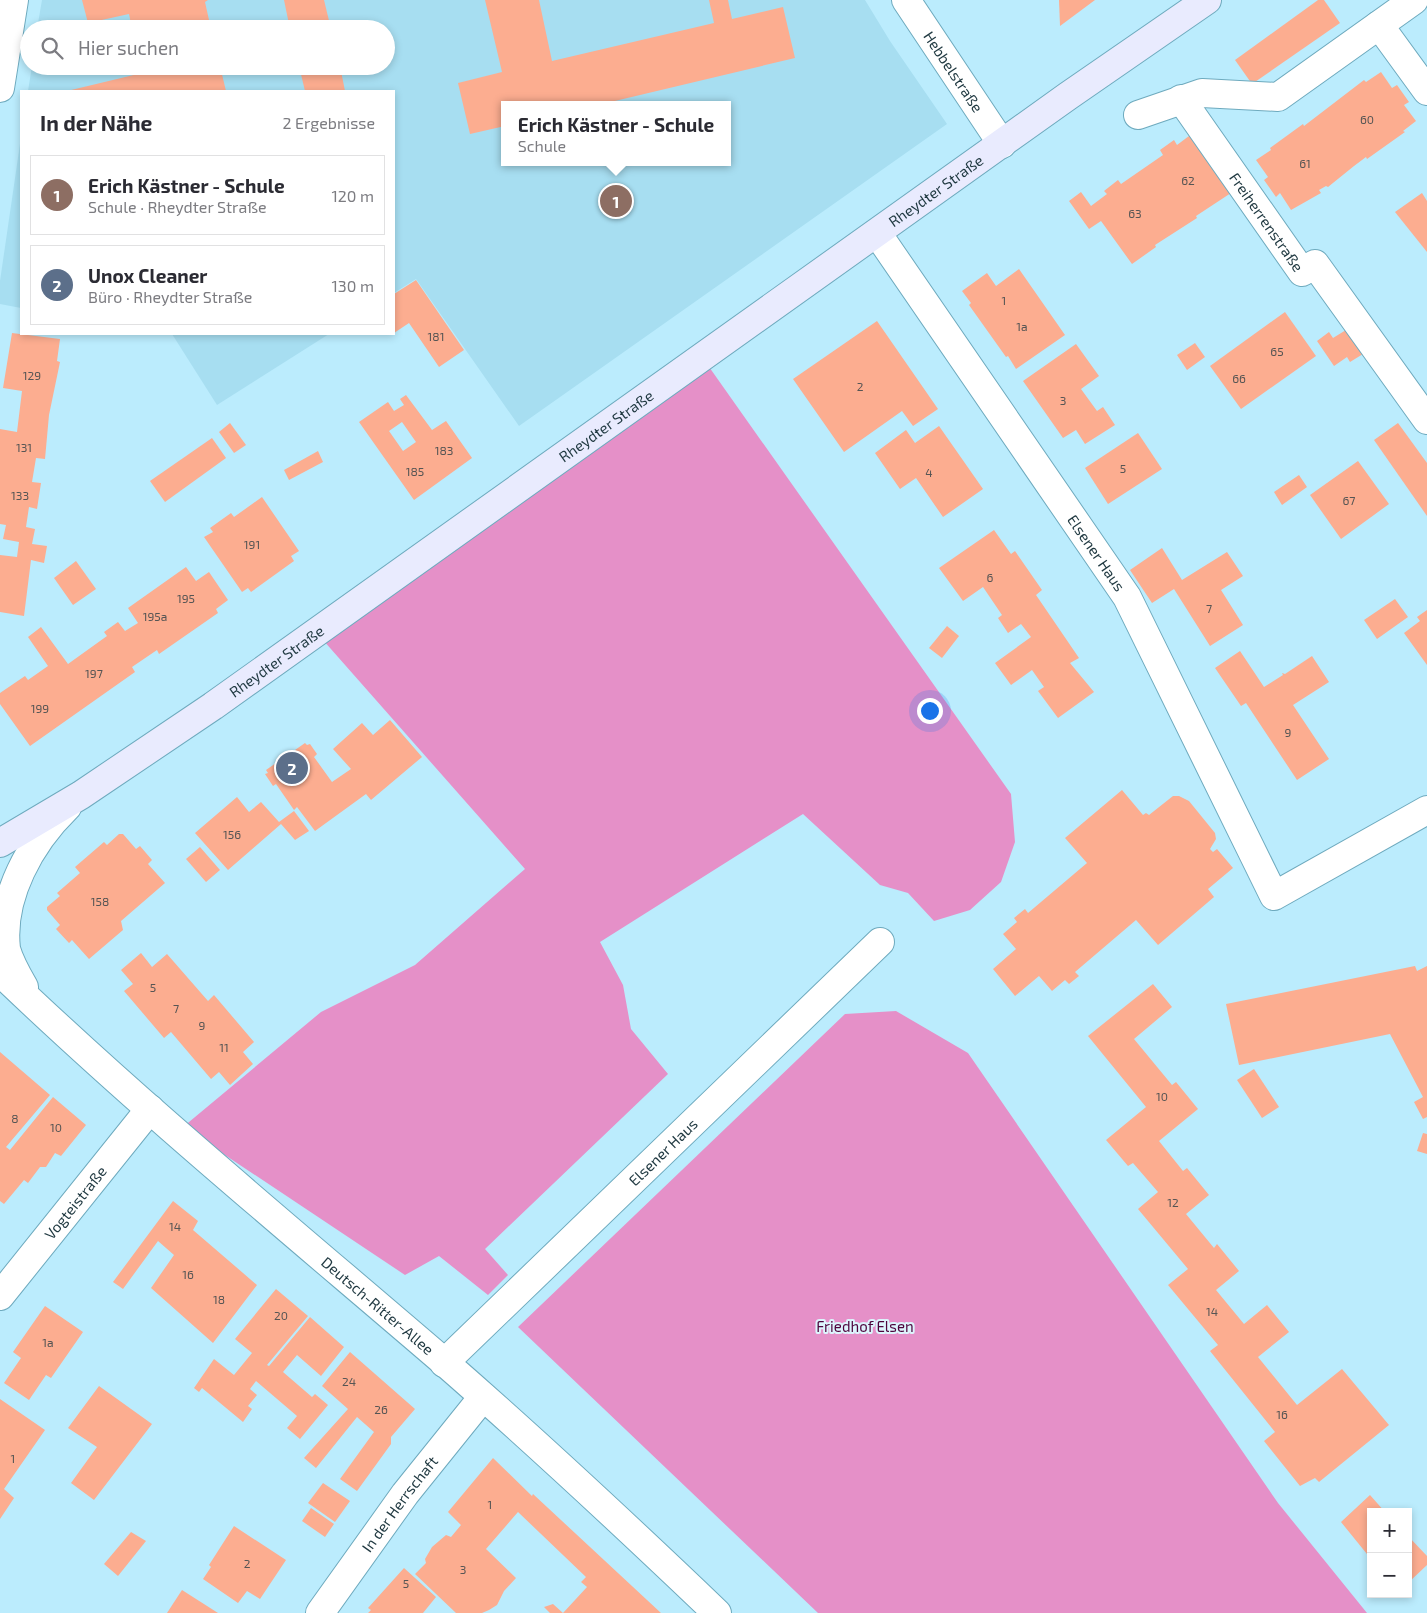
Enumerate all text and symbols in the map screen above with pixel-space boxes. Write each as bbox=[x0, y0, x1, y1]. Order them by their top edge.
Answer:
search box bbox=[20, 20, 395, 75]
street label: Hebbelstraße bbox=[920, 28, 987, 115]
icon: search bbox=[38, 34, 66, 62]
text: Hier suchen bbox=[78, 36, 179, 59]
popup bbox=[501, 101, 731, 166]
text: In der Nähe bbox=[40, 110, 152, 135]
house number: 60 bbox=[1360, 112, 1374, 126]
text: 2 Ergebnisse bbox=[282, 113, 375, 132]
text: Erich Kästner - Schule bbox=[518, 113, 714, 136]
text: Schule bbox=[518, 136, 566, 155]
street label: Rheydter Straße bbox=[885, 151, 986, 230]
house number: 61 bbox=[1299, 156, 1311, 170]
street label: Freiherrenstraße bbox=[1226, 169, 1308, 275]
house number: 62 bbox=[1181, 173, 1195, 187]
text: Erich Kästner - Schule bbox=[88, 174, 285, 197]
pin: 1 bbox=[600, 182, 632, 220]
text: 1 bbox=[54, 186, 60, 205]
text: 120 m bbox=[331, 186, 374, 205]
text: Schule · Rheydter Straße bbox=[88, 197, 267, 216]
house number: 63 bbox=[1128, 206, 1142, 220]
text: Unox Cleaner bbox=[88, 264, 207, 287]
text: 2 bbox=[52, 276, 62, 295]
text: 130 m bbox=[332, 276, 374, 295]
text: Büro · Rheydter Straße bbox=[88, 287, 252, 306]
house number: 1 bbox=[1002, 293, 1006, 307]
house number: 1a bbox=[1016, 319, 1028, 333]
house number: 181 bbox=[428, 329, 444, 343]
house number: 65 bbox=[1270, 344, 1284, 358]
house number: 129 bbox=[23, 368, 41, 382]
house number: 66 bbox=[1232, 371, 1246, 385]
house number: 2 bbox=[857, 379, 864, 393]
street label: Rheydter Straße bbox=[555, 386, 657, 465]
house number: 3 bbox=[1060, 393, 1066, 407]
house number: 131 bbox=[16, 440, 32, 454]
house number: 183 bbox=[435, 443, 453, 457]
house number: 5 bbox=[1120, 461, 1126, 475]
house number: 185 bbox=[406, 464, 424, 478]
house number: 4 bbox=[925, 465, 933, 479]
house number: 133 bbox=[11, 488, 29, 502]
house number: 67 bbox=[1342, 493, 1356, 507]
street label: Elsener Haus bbox=[1064, 511, 1129, 595]
house number: 191 bbox=[244, 537, 260, 551]
house number: 6 bbox=[987, 570, 994, 584]
house number: 195 bbox=[177, 591, 195, 605]
house number: 7 bbox=[1206, 601, 1212, 615]
house number: 195a bbox=[143, 609, 167, 623]
street label: Rheydter Straße bbox=[225, 621, 327, 701]
house number: 197 bbox=[85, 666, 103, 680]
your location bbox=[917, 698, 943, 724]
house number: 199 bbox=[31, 701, 49, 715]
house number: 9 bbox=[1285, 725, 1292, 739]
pin: 2 bbox=[276, 749, 308, 787]
house number: 156 bbox=[223, 827, 241, 841]
house number: 158 bbox=[91, 894, 109, 908]
house number: 5 bbox=[150, 980, 156, 994]
house number: 7 bbox=[173, 1001, 179, 1015]
house number: 9 bbox=[199, 1018, 206, 1032]
house number: 11 bbox=[219, 1040, 229, 1054]
house number: 10 bbox=[1156, 1089, 1168, 1103]
house number: 8 bbox=[11, 1111, 19, 1125]
street label: Elsener Haus bbox=[624, 1114, 701, 1189]
house number: 10 bbox=[50, 1120, 62, 1134]
street label: Vogteistraße bbox=[40, 1162, 110, 1243]
house number: 12 bbox=[1167, 1195, 1179, 1209]
house number: 14 bbox=[169, 1219, 181, 1233]
street label: Deutsch-Ritter-Allee bbox=[318, 1253, 438, 1358]
house number: 16 bbox=[182, 1267, 194, 1281]
house number: 18 bbox=[213, 1292, 225, 1306]
house number: 14 bbox=[1206, 1304, 1218, 1318]
house number: 20 bbox=[274, 1308, 288, 1322]
park label: Friedhof Elsen bbox=[816, 1317, 914, 1335]
house number: 1a bbox=[42, 1335, 54, 1349]
house number: 24 bbox=[342, 1374, 356, 1388]
house number: 26 bbox=[374, 1402, 388, 1416]
house number: 16 bbox=[1276, 1407, 1288, 1421]
house number: 1 bbox=[11, 1451, 15, 1465]
street label: In der Herrschaft bbox=[358, 1452, 441, 1555]
house number: 1 bbox=[488, 1497, 492, 1511]
map controls bbox=[1367, 1508, 1412, 1598]
button: + bbox=[1367, 1508, 1412, 1553]
button: − bbox=[1367, 1553, 1412, 1598]
house number: 2 bbox=[244, 1556, 251, 1570]
house number: 3 bbox=[460, 1562, 466, 1576]
house number: 5 bbox=[403, 1576, 409, 1590]

